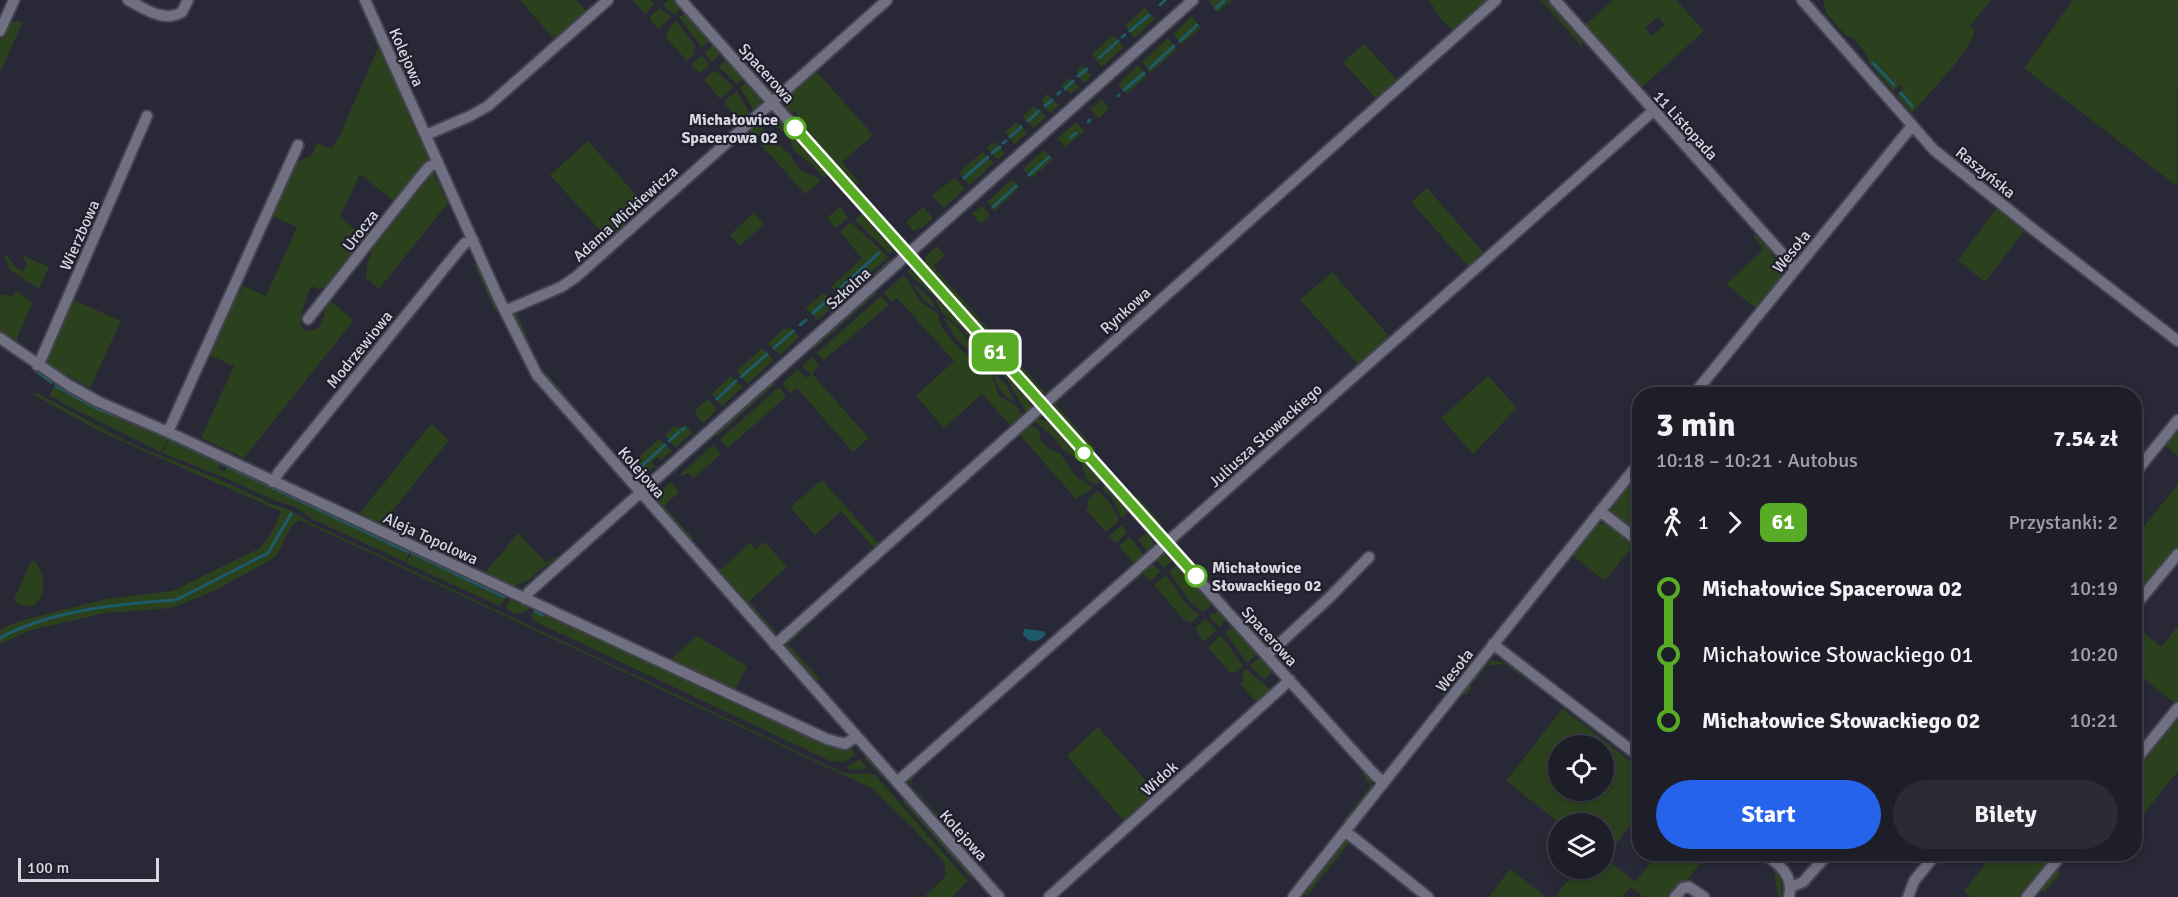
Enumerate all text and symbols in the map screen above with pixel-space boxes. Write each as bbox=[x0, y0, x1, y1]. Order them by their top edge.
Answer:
street label: Kolejowa bbox=[384, 25, 428, 90]
street label: Spacerowa bbox=[734, 39, 798, 108]
street label: 11 Listopada bbox=[1649, 87, 1722, 165]
place label: Michałowice Spacerowa 02 bbox=[681, 110, 778, 148]
marker: Michałowice Spacerowa 02 bbox=[784, 117, 806, 139]
street label: Raszyńska bbox=[1951, 143, 2019, 203]
street label: Adama Mickiewicza bbox=[569, 161, 682, 266]
street label: Wierzbowa bbox=[55, 197, 104, 274]
street label: Urocza bbox=[338, 206, 383, 255]
street label: Wesoła bbox=[1768, 226, 1815, 277]
street label: Szkolna bbox=[822, 263, 875, 314]
street label: Rynkowa bbox=[1096, 283, 1155, 339]
street label: Modrzewiowa bbox=[322, 307, 397, 393]
line badge: 61 bbox=[968, 332, 1022, 372]
text: 61 bbox=[984, 339, 1006, 365]
street label: Juliusza Słowackiego bbox=[1205, 380, 1327, 492]
text: 3 min bbox=[1656, 405, 1736, 446]
text: 7.54 zł bbox=[2053, 425, 2118, 452]
street label: Kolejowa bbox=[613, 443, 669, 503]
unlabelled marker bbox=[1075, 444, 1093, 462]
text: 10:18 – 10:21 · Autobus bbox=[1656, 448, 1858, 473]
icon: walk bbox=[1656, 506, 1689, 539]
icon: forward bbox=[1718, 506, 1751, 539]
street label: Aleja Topolowa bbox=[380, 508, 481, 570]
text: 61 bbox=[1772, 509, 1795, 535]
text: 1 bbox=[1698, 510, 1709, 535]
text: Przystanki: 2 bbox=[2008, 510, 2118, 535]
place label: Michałowice Słowackiego 02 bbox=[1212, 558, 1322, 596]
marker: Michałowice Słowackiego 02 bbox=[1185, 565, 1207, 587]
text: Michałowice Spacerowa 02 bbox=[1702, 575, 1962, 602]
text: 10:19 bbox=[2069, 576, 2118, 601]
street label: Spacerowa bbox=[1237, 602, 1301, 671]
text: Michałowice Słowackiego 01 bbox=[1702, 641, 1973, 668]
text: 10:20 bbox=[2069, 642, 2118, 667]
street label: Wesoła bbox=[1432, 645, 1478, 696]
text: Michałowice Słowackiego 02 bbox=[1702, 707, 1980, 734]
text: 10:21 bbox=[2069, 708, 2118, 733]
map controls bbox=[1548, 735, 1614, 879]
button: locate bbox=[1548, 735, 1614, 801]
street label: Widok bbox=[1137, 757, 1182, 800]
button: Start bbox=[1656, 780, 1881, 849]
button: Bilety bbox=[1893, 780, 2118, 849]
street label: Kolejowa bbox=[935, 806, 992, 865]
button: layers bbox=[1548, 813, 1614, 879]
scale bar bbox=[18, 855, 159, 882]
text: 100 m bbox=[27, 858, 69, 878]

